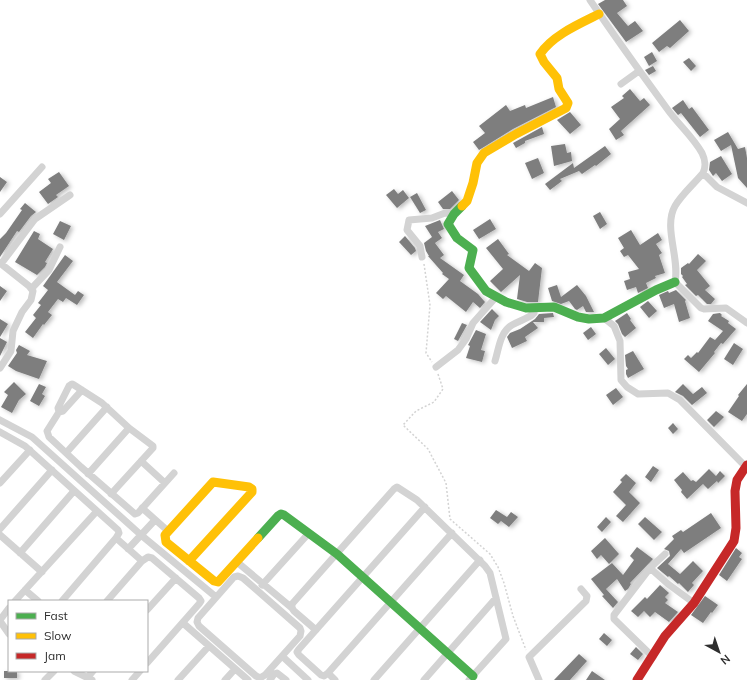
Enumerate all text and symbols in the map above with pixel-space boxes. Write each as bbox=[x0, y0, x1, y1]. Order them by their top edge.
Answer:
legend bbox=[8, 600, 148, 672]
text: Fast bbox=[44, 608, 68, 623]
text: Slow bbox=[44, 628, 72, 643]
north arrow bbox=[699, 632, 739, 672]
text: Jam bbox=[44, 648, 66, 663]
text: N bbox=[718, 652, 733, 668]

